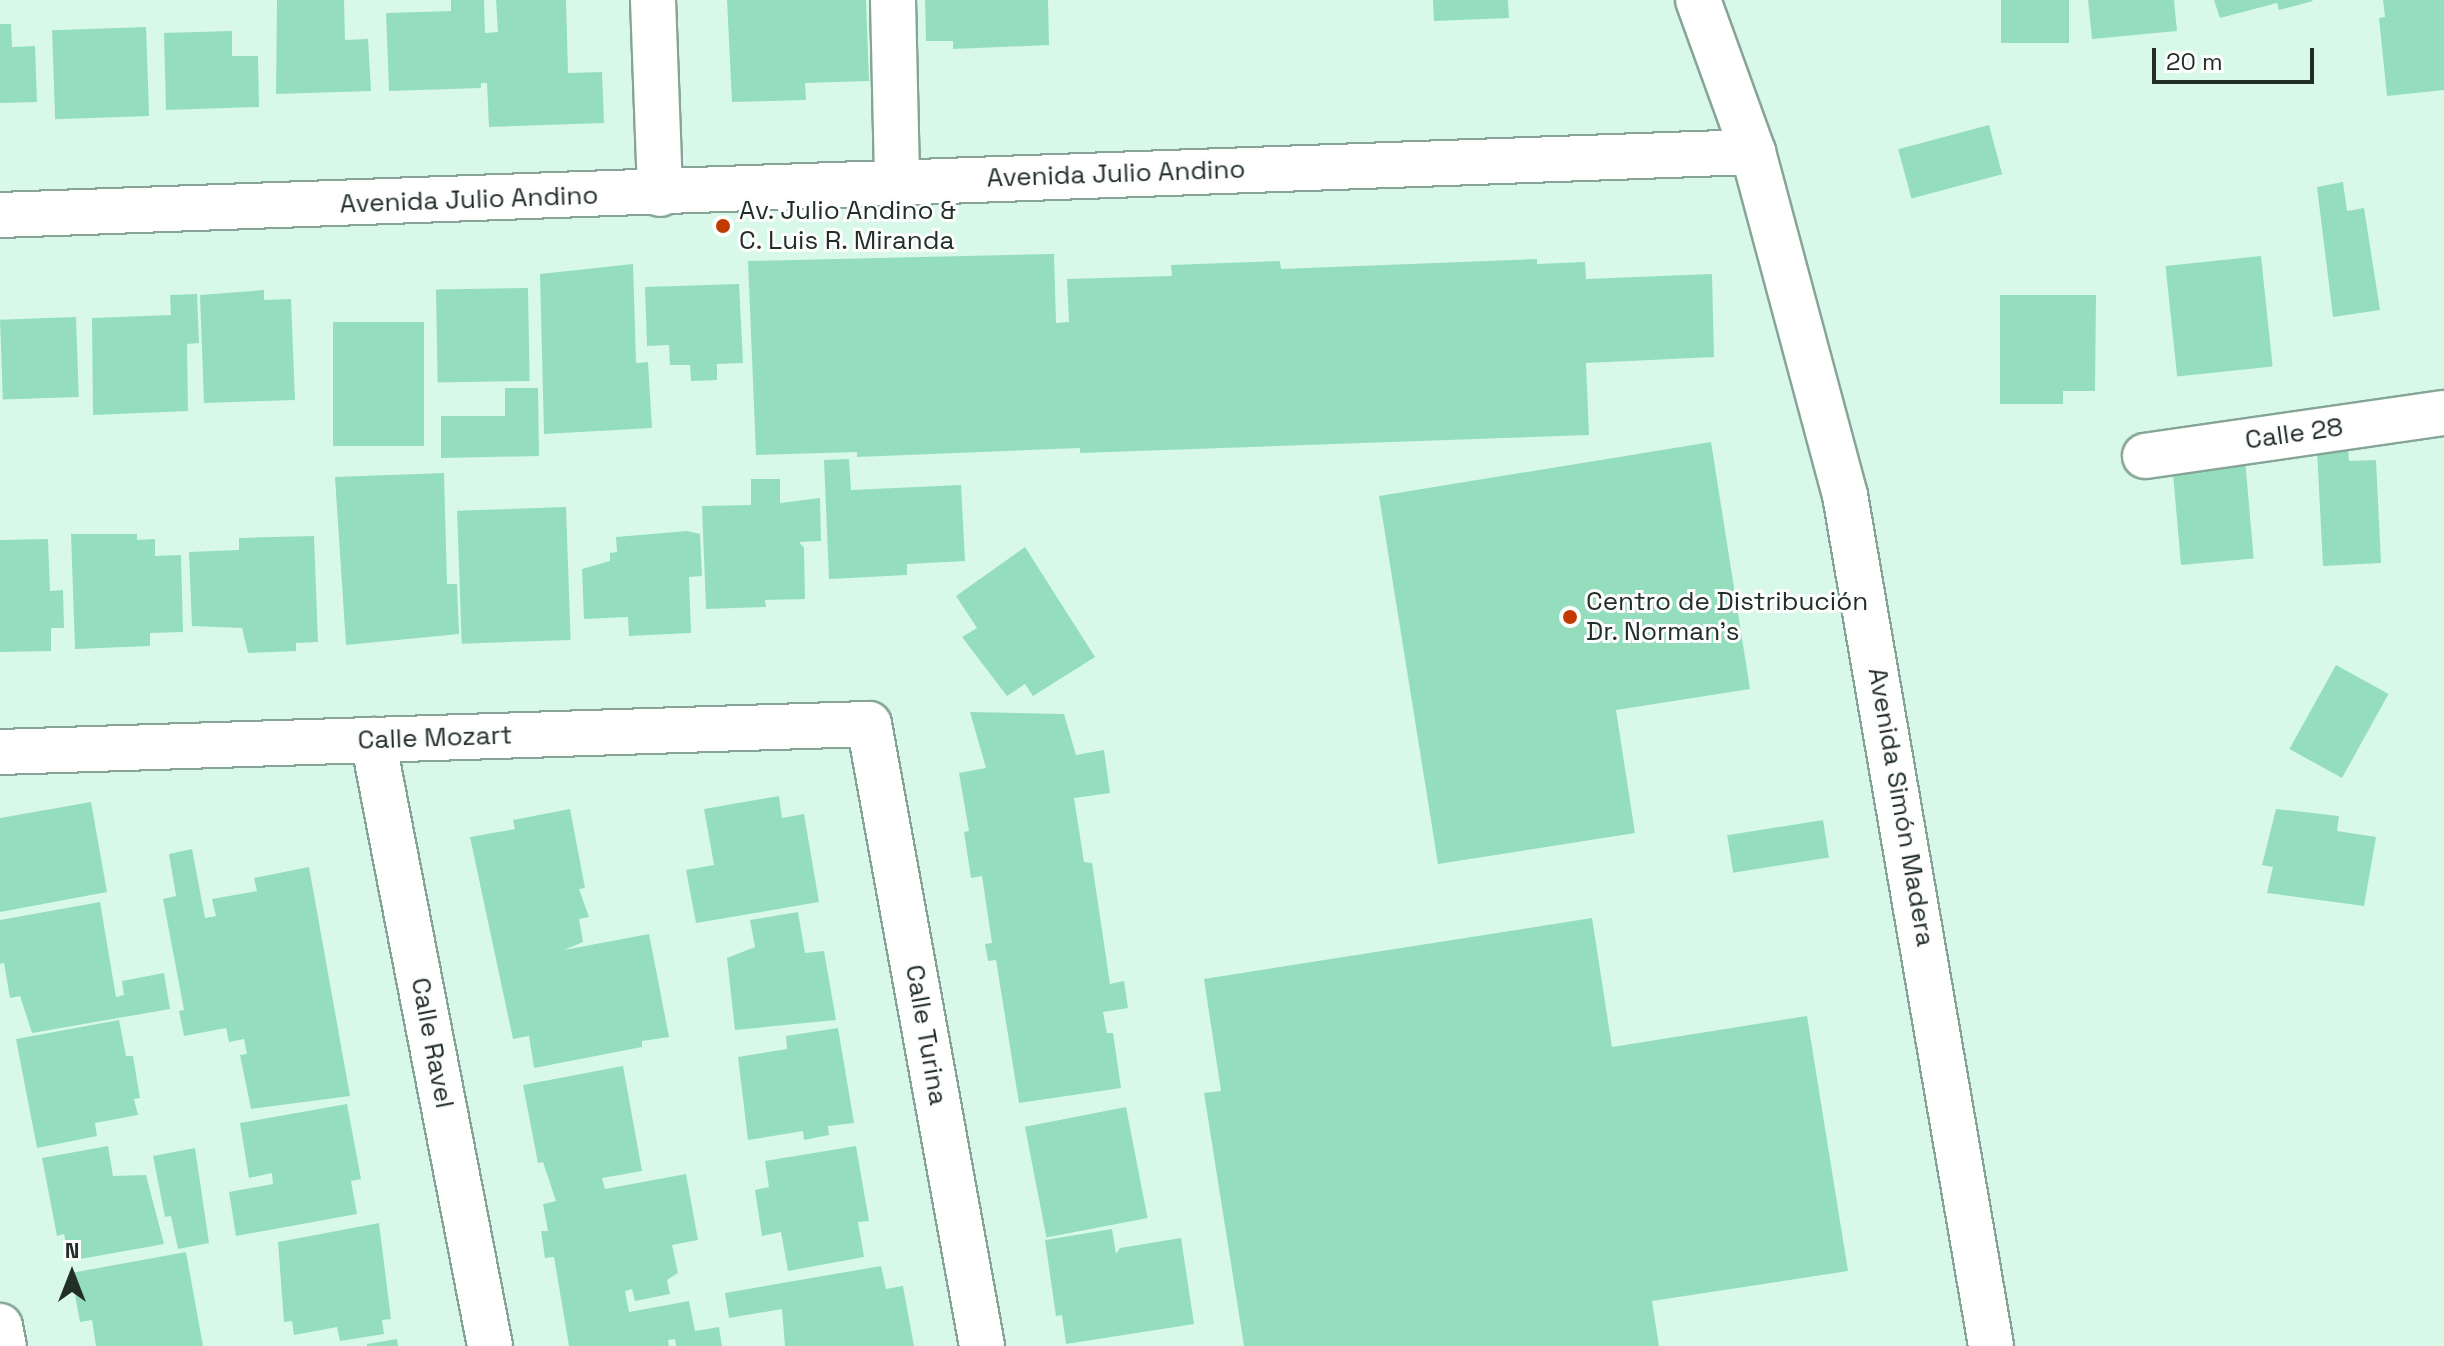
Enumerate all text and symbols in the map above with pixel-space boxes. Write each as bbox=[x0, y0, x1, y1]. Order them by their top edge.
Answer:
scale bar bbox=[2156, 32, 2318, 82]
text: 20 m bbox=[2166, 46, 2223, 77]
street label: Avenida Julio Andino bbox=[986, 154, 1246, 194]
street label: Avenida Julio Andino bbox=[339, 180, 599, 220]
place label: Av. Julio Andino & C. Luis R. Miranda bbox=[739, 195, 957, 256]
marker: Av. Julio Andino & C. Luis R. Miranda bbox=[714, 217, 732, 235]
street label: Calle 28 bbox=[2243, 412, 2345, 456]
place label: Centro de Distribución Dr. Norman's bbox=[1586, 586, 1868, 648]
marker: Centro de Distribución Dr. Norman's bbox=[1561, 608, 1579, 626]
street label: Avenida Simón Madera bbox=[1861, 665, 1941, 949]
street label: Calle Mozart bbox=[357, 720, 513, 756]
street label: Calle Turina bbox=[898, 962, 954, 1108]
street label: Calle Ravel bbox=[404, 975, 460, 1111]
north arrow bbox=[32, 1234, 112, 1314]
text: N bbox=[65, 1236, 79, 1264]

